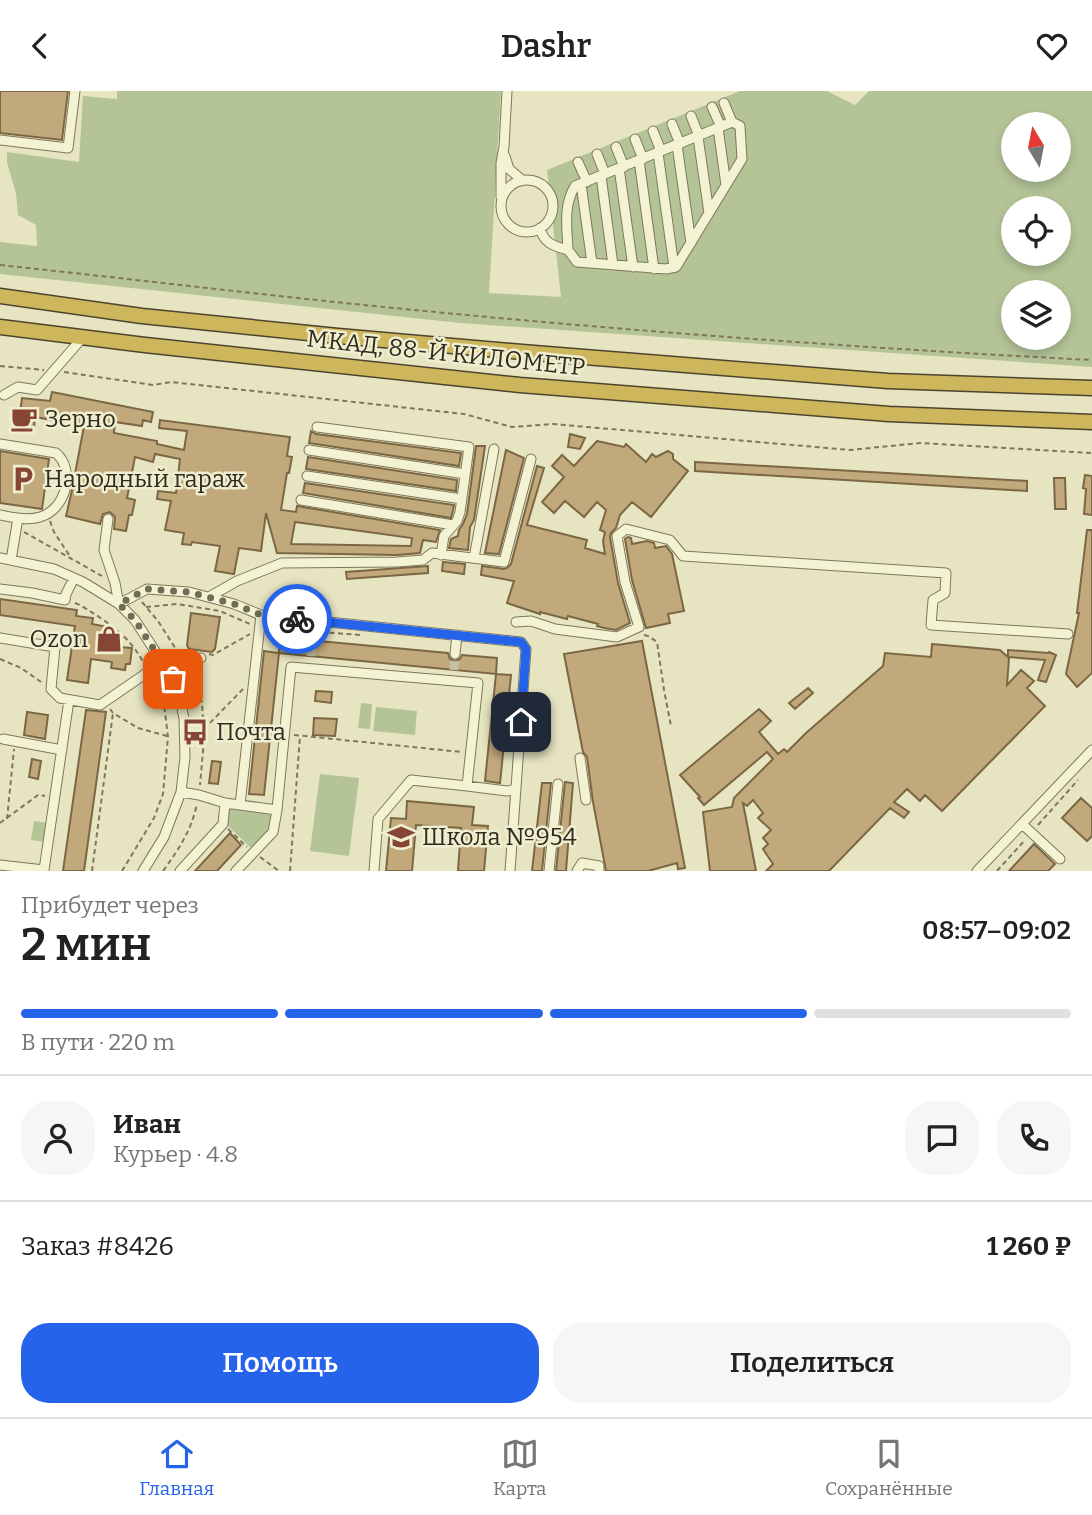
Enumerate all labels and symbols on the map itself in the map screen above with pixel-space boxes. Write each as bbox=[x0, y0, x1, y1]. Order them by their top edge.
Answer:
north arrow bbox=[1001, 112, 1071, 182]
street label: МКАД, 88-Й КИЛОМЕТР bbox=[305, 324, 587, 382]
cafe icon: Зерно bbox=[9, 404, 39, 434]
place label: Зерно bbox=[45, 405, 116, 433]
parking icon: Народный гараж bbox=[8, 464, 38, 494]
place label: Народный гараж bbox=[44, 465, 245, 493]
courier bbox=[262, 584, 332, 654]
shop icon: Ozon bbox=[94, 624, 124, 654]
place label: Ozon bbox=[30, 625, 88, 653]
pin bbox=[143, 649, 203, 709]
pin bbox=[491, 692, 551, 752]
bus stop icon: Почта bbox=[180, 717, 210, 747]
place label: Почта bbox=[216, 718, 286, 746]
school or university icon: Школа №954 bbox=[386, 822, 416, 852]
place label: Школа №954 bbox=[422, 823, 577, 851]

